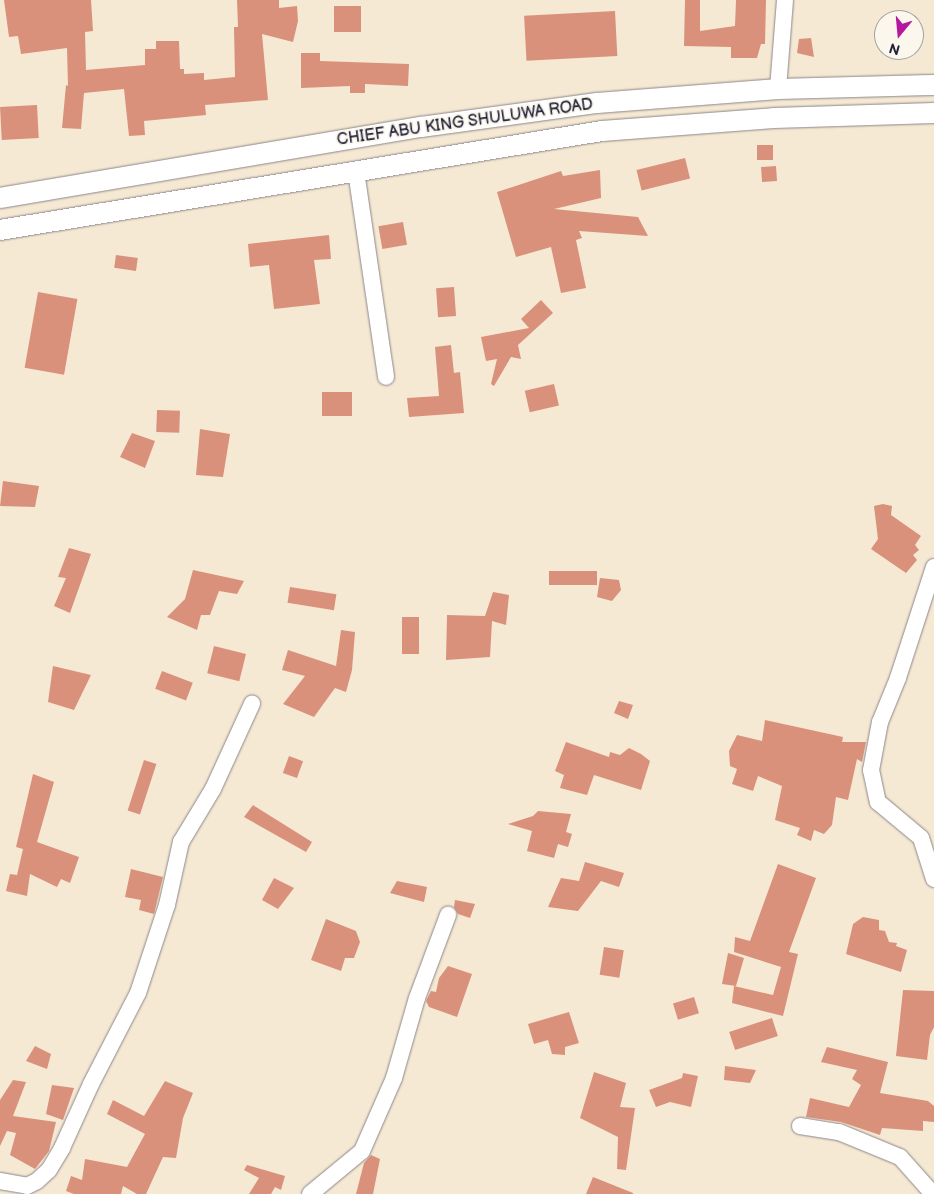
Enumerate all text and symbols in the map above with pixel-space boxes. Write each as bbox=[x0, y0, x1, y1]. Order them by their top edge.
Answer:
north arrow bbox=[874, 10, 924, 60]
text: N bbox=[887, 39, 902, 59]
street label: CHIEF ABU KING SHULUWA ROAD bbox=[336, 95, 594, 151]

